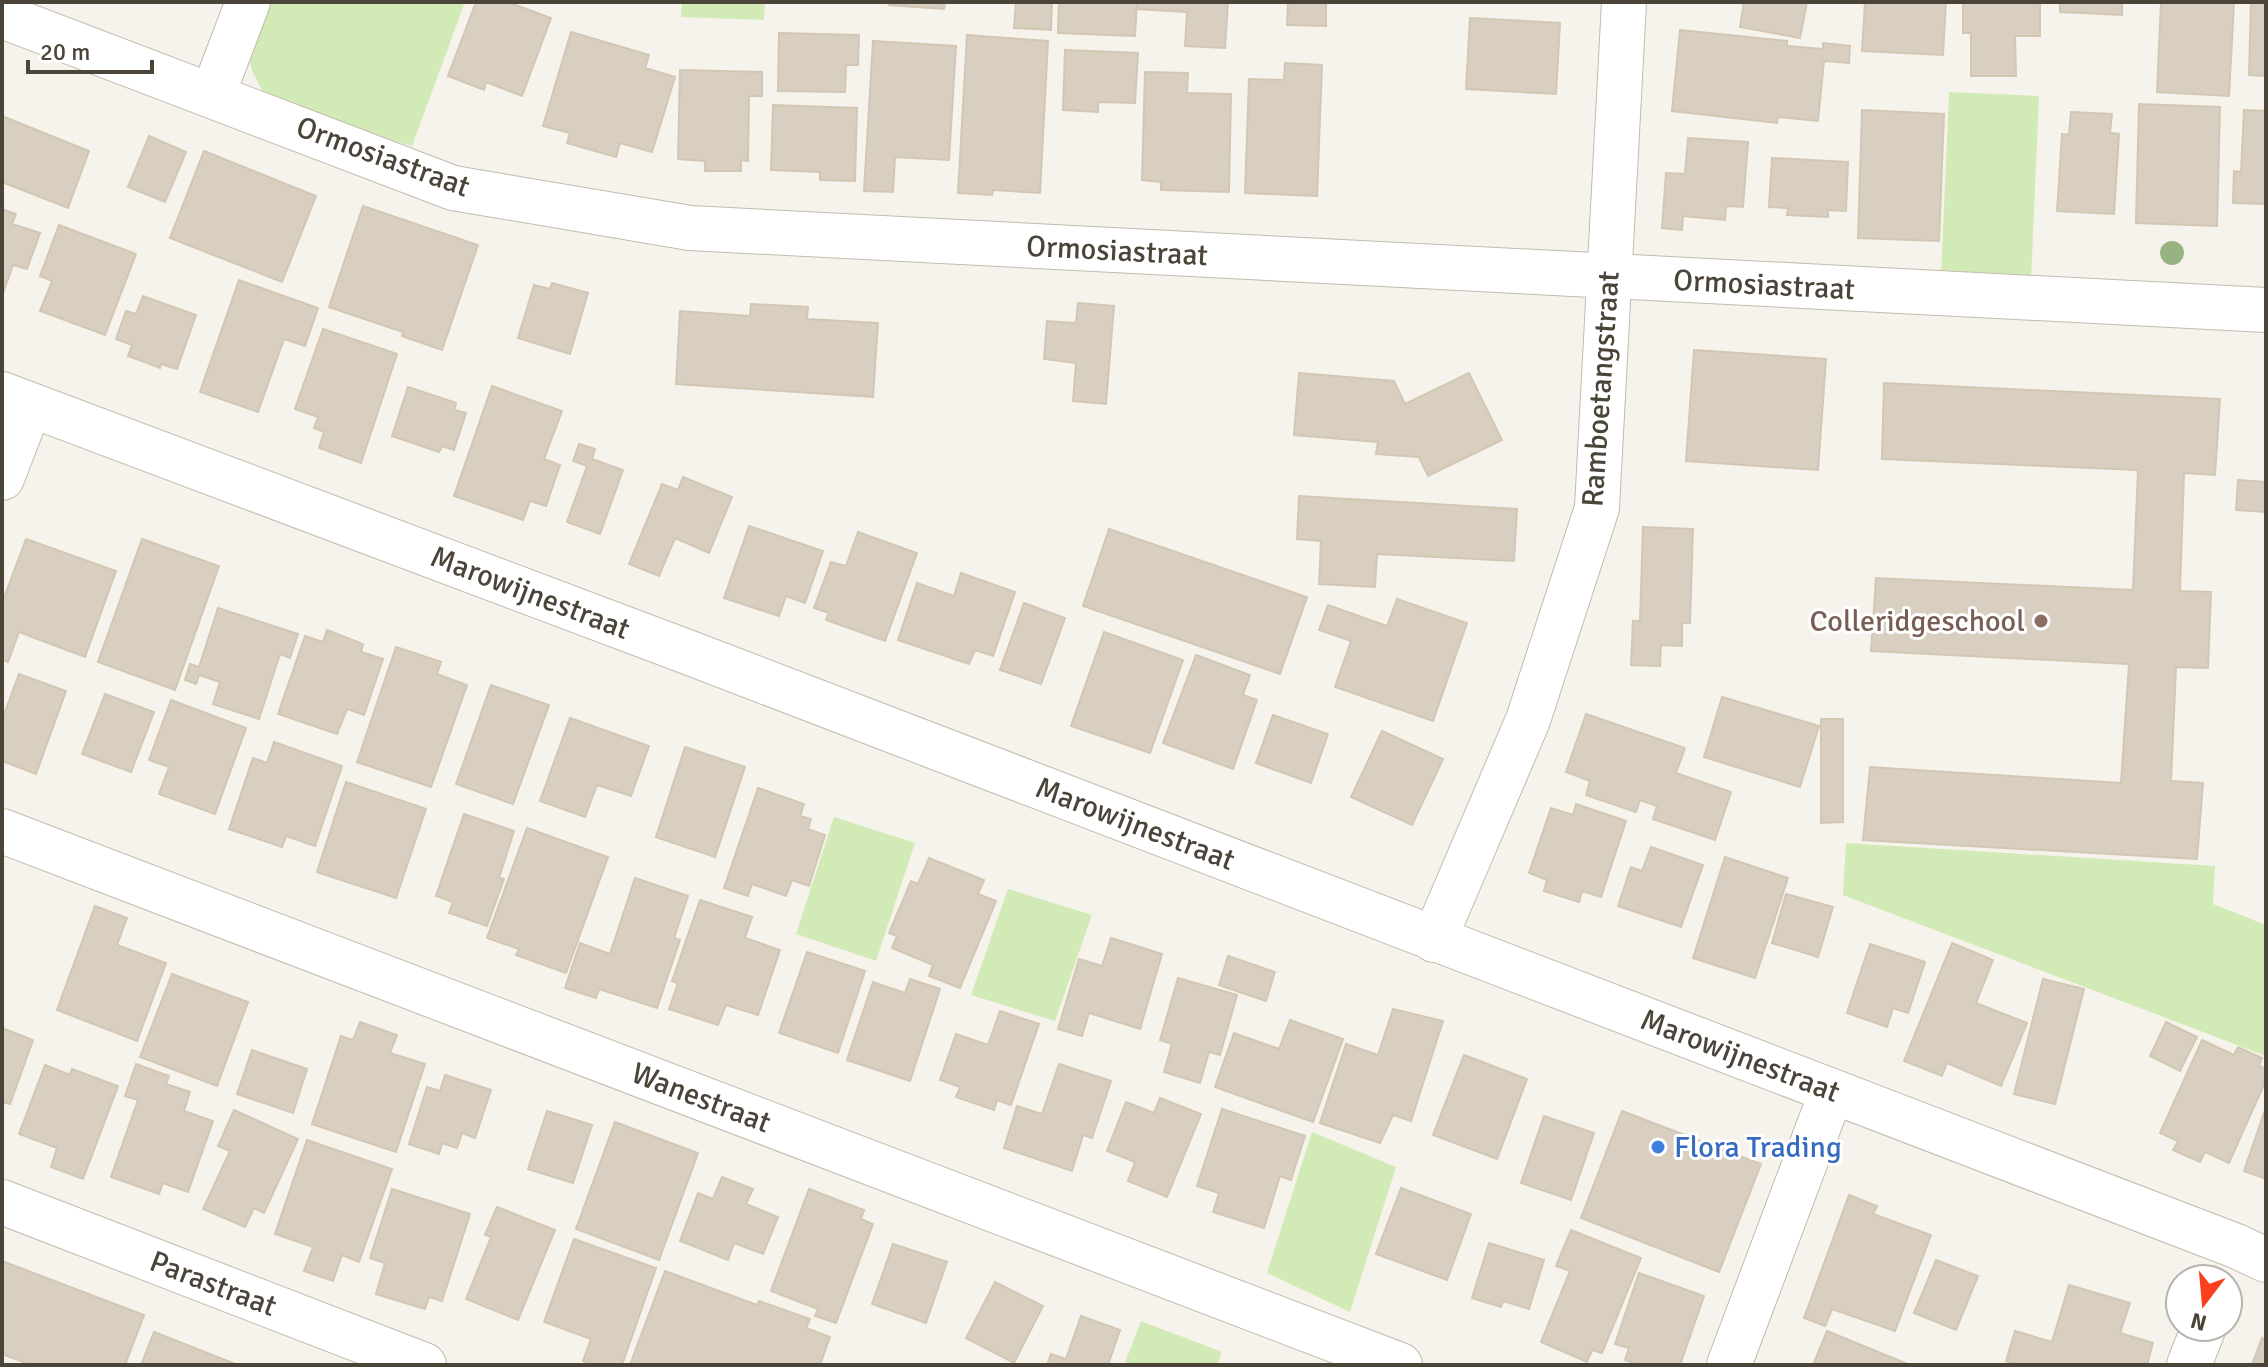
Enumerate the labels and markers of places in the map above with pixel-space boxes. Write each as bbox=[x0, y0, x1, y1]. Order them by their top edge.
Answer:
place label: Colleridgeschool bbox=[1809, 603, 2025, 640]
marker: Colleridgeschool bbox=[2032, 612, 2050, 630]
place label: Flora Trading bbox=[1674, 1129, 1842, 1166]
marker: Flora Trading bbox=[1649, 1138, 1667, 1156]

